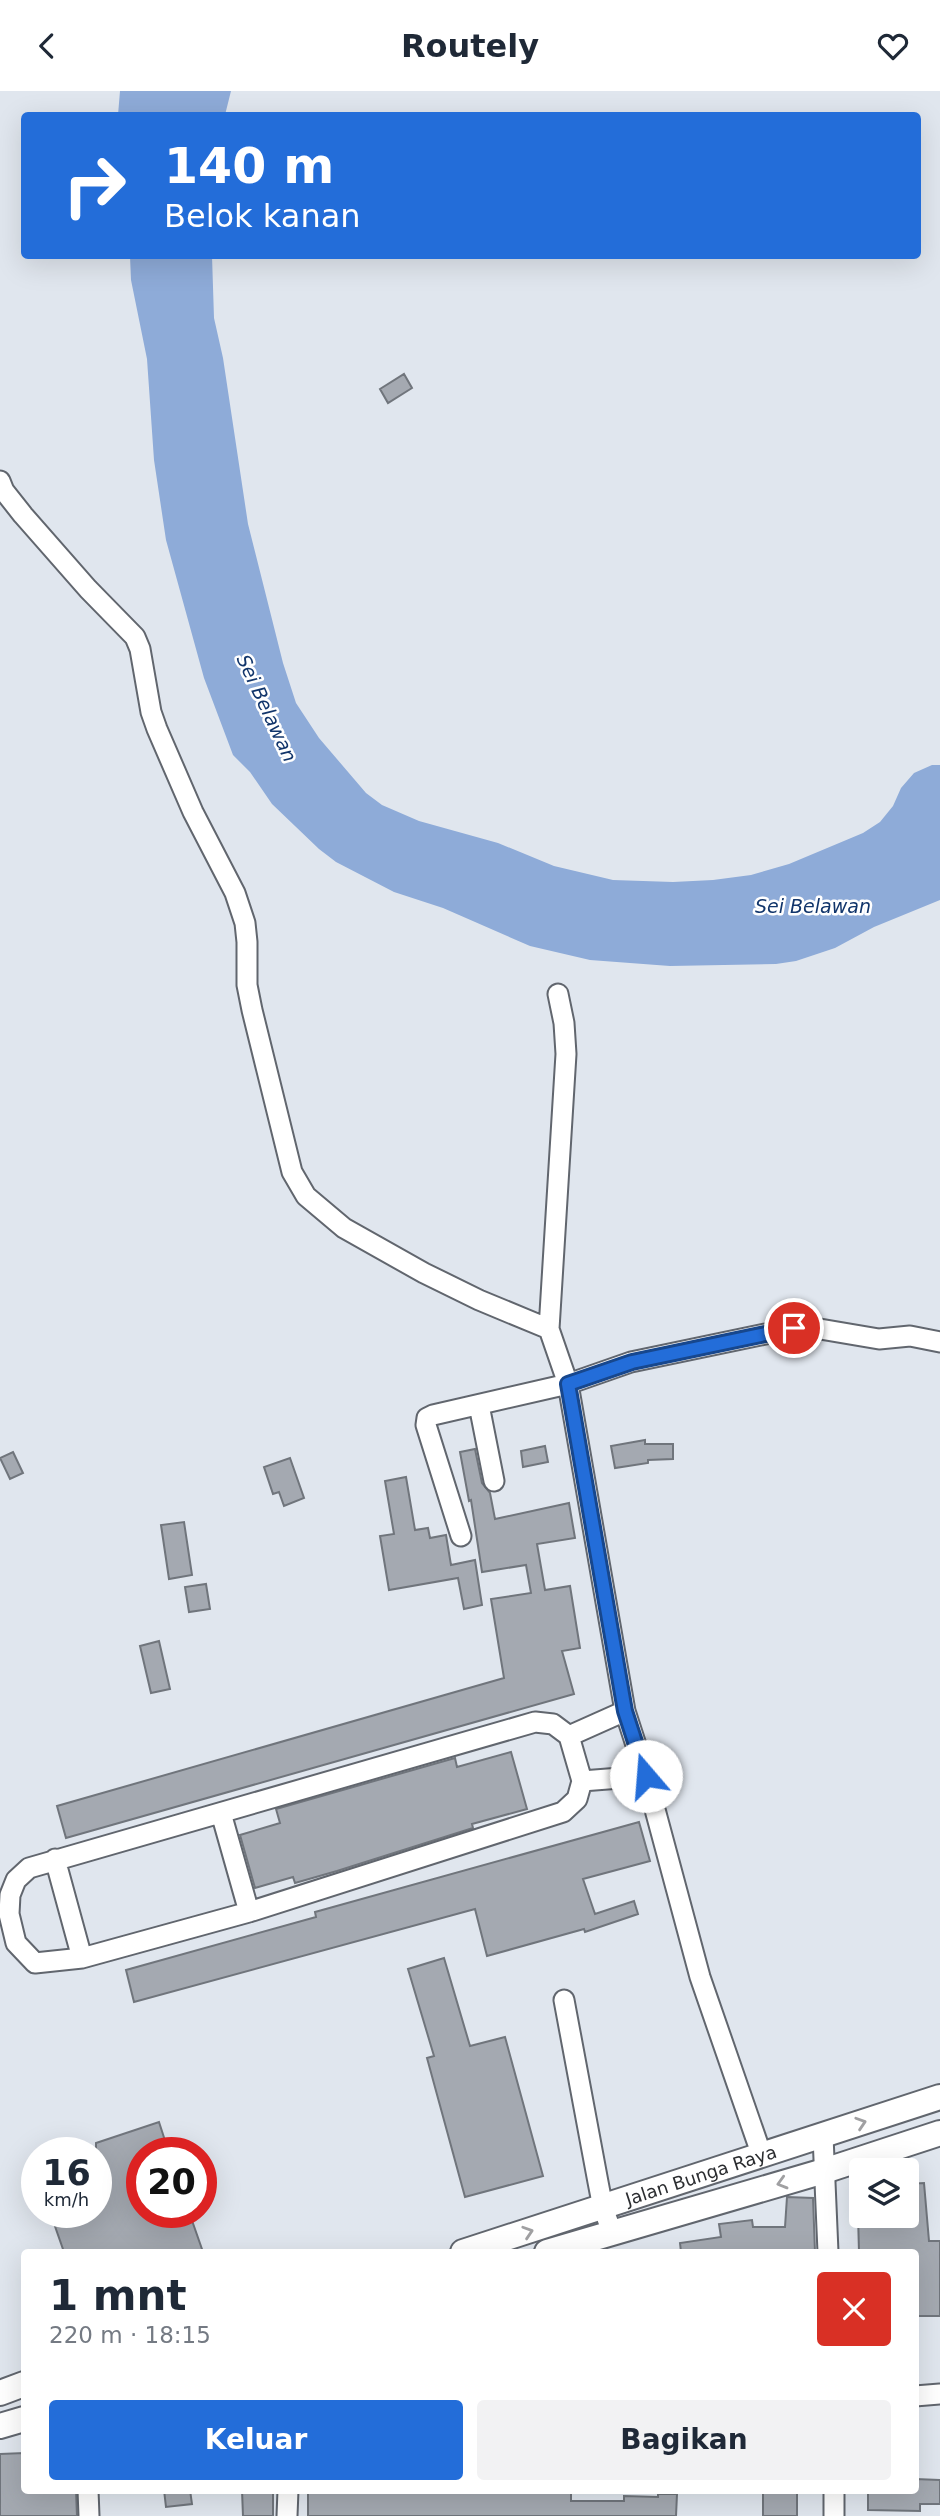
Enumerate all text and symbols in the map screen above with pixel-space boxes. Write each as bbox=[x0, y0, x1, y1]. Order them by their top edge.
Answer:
icon: back bbox=[28, 27, 66, 65]
text: Routely bbox=[401, 27, 539, 65]
icon: heart bbox=[874, 27, 912, 65]
text: 140 m bbox=[164, 138, 334, 195]
icon: right bbox=[49, 140, 140, 231]
text: Belok kanan bbox=[164, 197, 361, 235]
water label: Sei Belawan bbox=[233, 651, 301, 765]
water label: Sei Belawan bbox=[755, 895, 871, 917]
pin bbox=[764, 1298, 824, 1358]
icon: arrive bbox=[775, 1309, 813, 1347]
position arrow bbox=[609, 1739, 683, 1813]
one-way arrow bbox=[854, 2117, 866, 2132]
speed limit sign: 20 bbox=[126, 2137, 217, 2228]
street label: Jalan Bunga Raya bbox=[622, 2140, 779, 2209]
text: 16 bbox=[42, 2153, 91, 2193]
map controls bbox=[849, 2158, 919, 2228]
button: layers bbox=[849, 2158, 919, 2228]
one-way arrow bbox=[776, 2175, 788, 2190]
text: km/h bbox=[44, 2189, 89, 2210]
one-way arrow bbox=[521, 2225, 533, 2240]
text: 1 mnt bbox=[49, 2271, 187, 2320]
button: close bbox=[817, 2272, 891, 2346]
text: 220 m · 18:15 bbox=[49, 2322, 211, 2348]
button: Keluar bbox=[49, 2400, 463, 2480]
button: Bagikan bbox=[477, 2400, 891, 2480]

